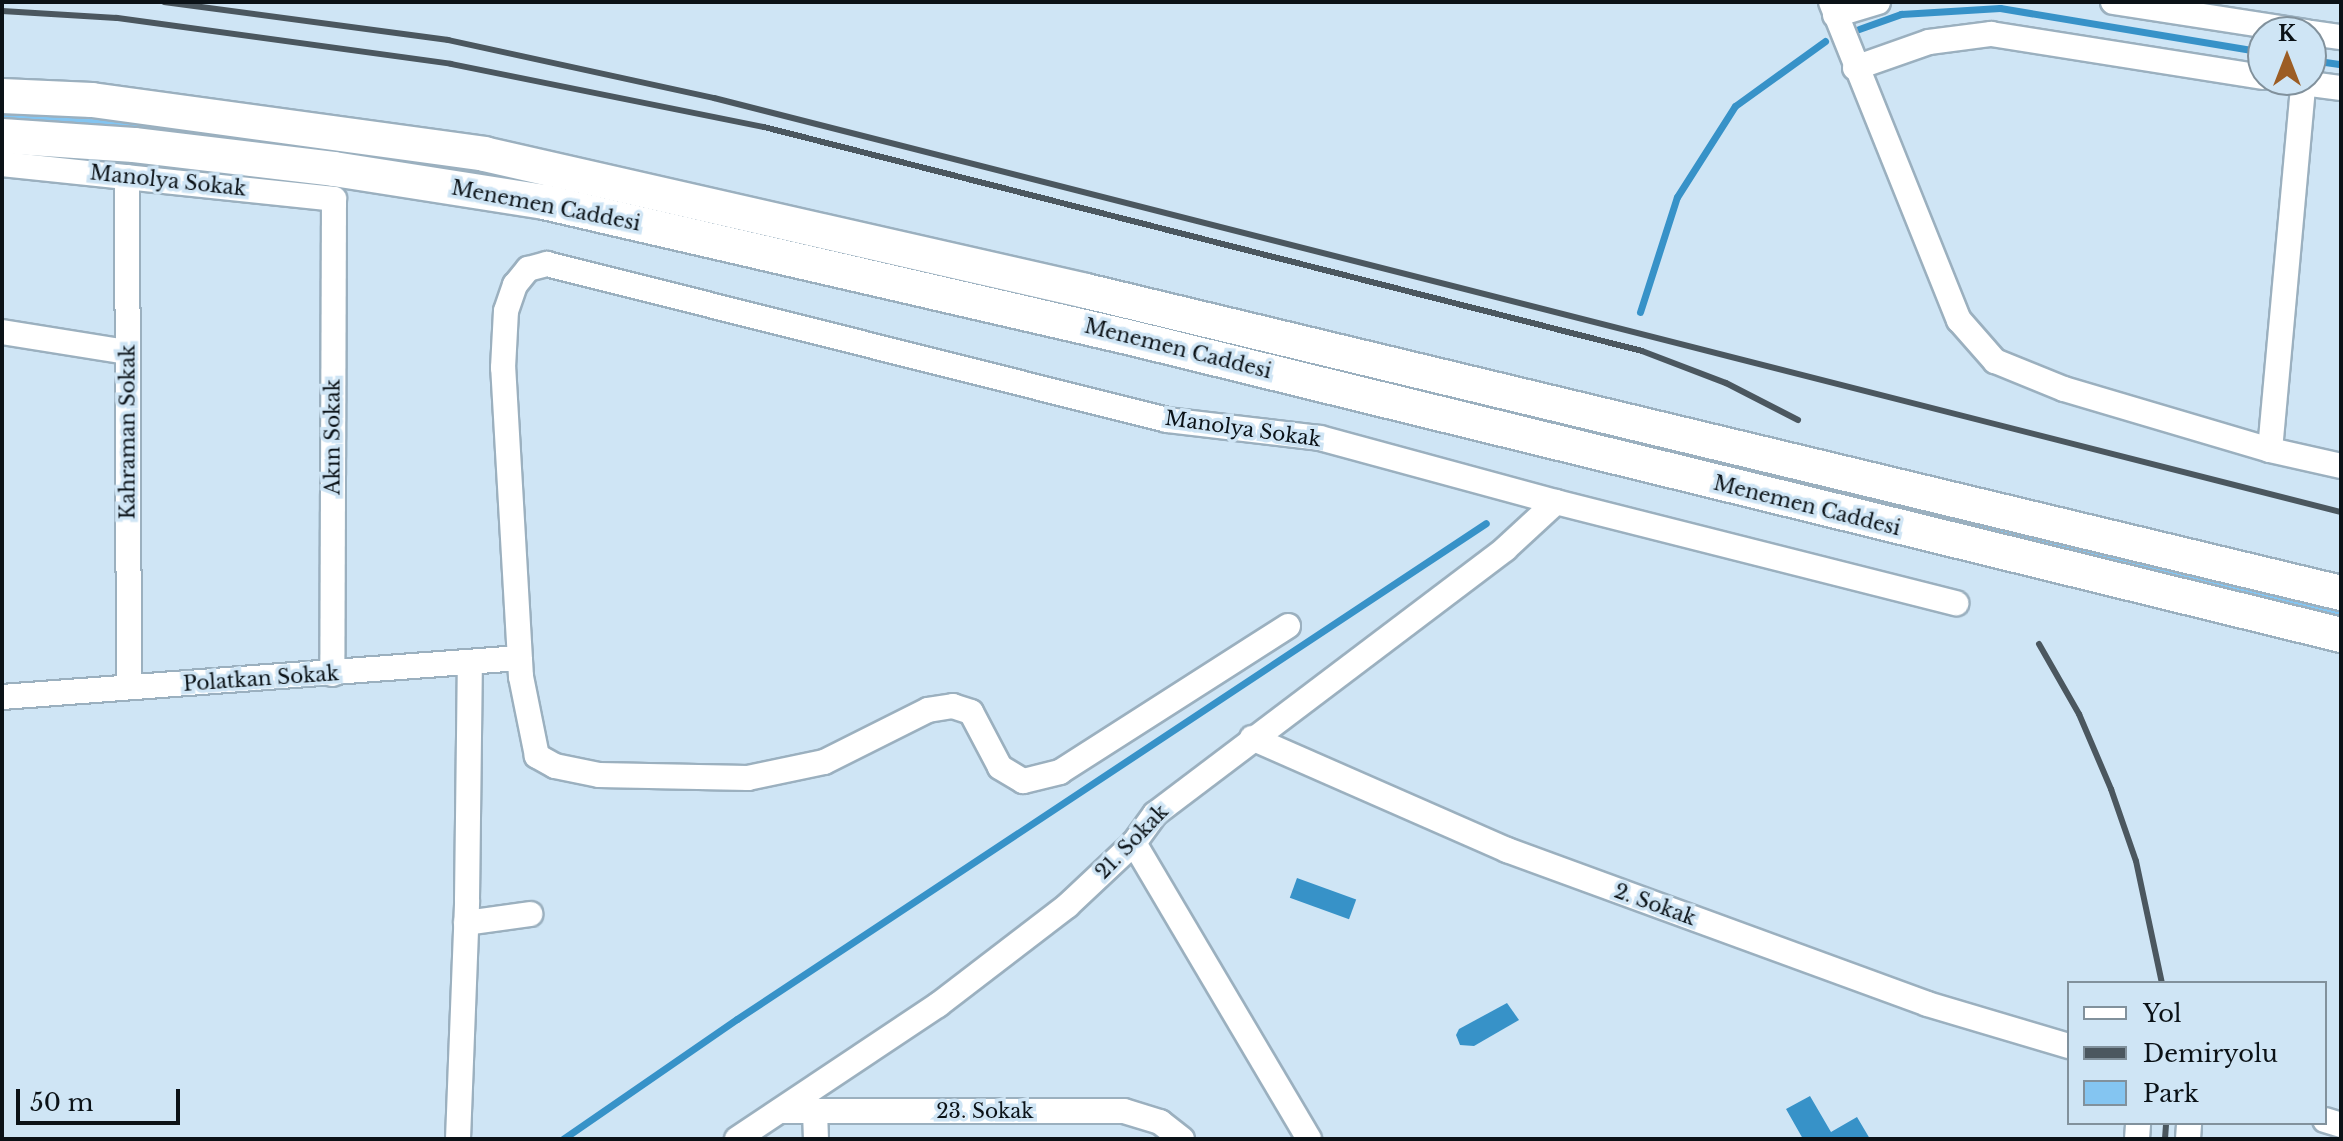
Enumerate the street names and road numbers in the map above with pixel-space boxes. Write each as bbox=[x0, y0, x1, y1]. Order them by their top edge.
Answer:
street label: Manolya Sokak bbox=[89, 161, 247, 201]
street label: Menemen Caddesi bbox=[450, 176, 642, 236]
street label: Menemen Caddesi bbox=[1082, 314, 1274, 384]
street label: Kahraman Sokak bbox=[116, 345, 140, 519]
street label: Akın Sokak bbox=[321, 379, 345, 495]
street label: Manolya Sokak bbox=[1163, 406, 1323, 452]
street label: Menemen Caddesi bbox=[1711, 471, 1903, 541]
street label: Polatkan Sokak bbox=[182, 662, 340, 696]
street label: 21. Sokak bbox=[1091, 800, 1173, 884]
street label: 2. Sokak bbox=[1611, 879, 1699, 931]
street label: 23. Sokak bbox=[936, 1099, 1034, 1123]

